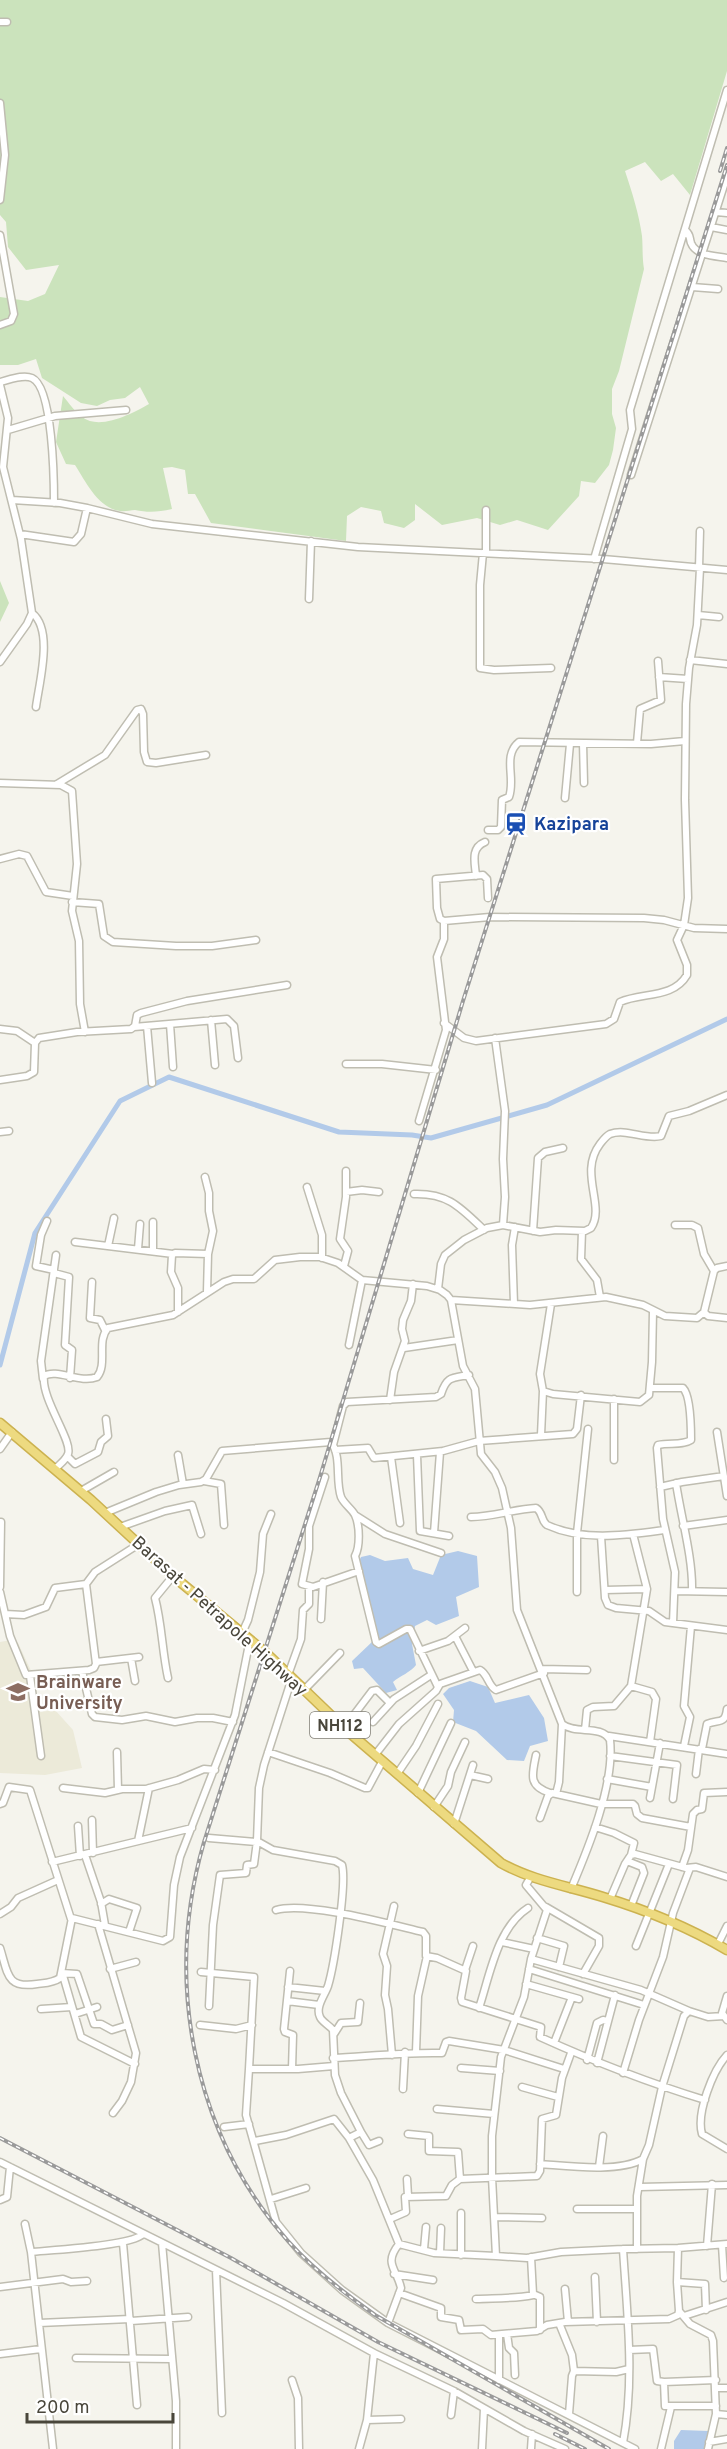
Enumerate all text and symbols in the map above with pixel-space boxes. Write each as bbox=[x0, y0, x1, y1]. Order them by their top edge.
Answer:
station icon: Kazipara bbox=[503, 811, 529, 837]
place label: Kazipara bbox=[534, 814, 609, 837]
street label: Barasat - Petrapole Highway bbox=[126, 1532, 312, 1702]
place label: Brainware University bbox=[36, 1672, 123, 1716]
school or university icon: Brainware University bbox=[5, 1679, 31, 1705]
road number: NH112 bbox=[310, 1712, 370, 1738]
scale bar bbox=[27, 2386, 172, 2424]
text: 200 m bbox=[36, 2397, 89, 2420]

